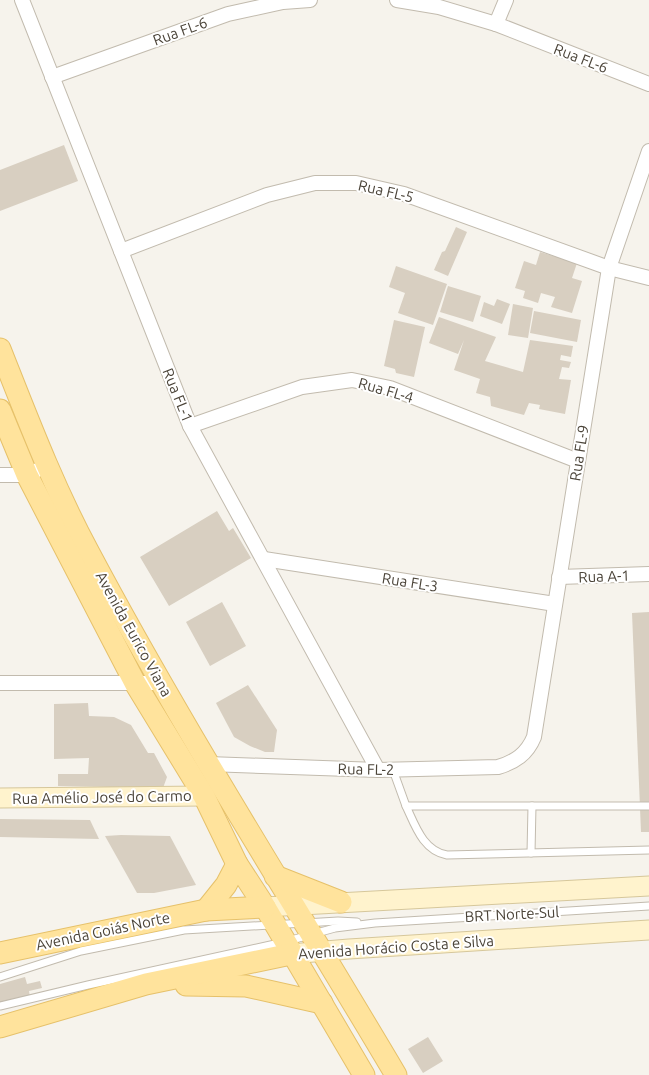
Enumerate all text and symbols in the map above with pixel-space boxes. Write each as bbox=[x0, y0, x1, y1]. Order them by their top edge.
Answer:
street label: Rua FL-6 bbox=[151, 13, 209, 49]
street label: Rua FL-6 bbox=[552, 40, 610, 76]
street label: Rua FL-5 bbox=[357, 176, 415, 206]
street label: Rua FL-1 bbox=[160, 366, 196, 424]
street label: Rua FL-4 bbox=[356, 374, 416, 406]
street label: Rua FL-9 bbox=[566, 424, 592, 482]
street label: Rua A-1 bbox=[578, 567, 630, 585]
street label: Avenida Eurico Viana bbox=[93, 569, 175, 699]
street label: Rua FL-3 bbox=[381, 569, 439, 595]
street label: Rua FL-2 bbox=[338, 760, 394, 778]
street label: Rua Amélio José do Carmo bbox=[12, 787, 192, 807]
street label: BRT Norte-Sul bbox=[464, 903, 560, 925]
street label: Avenida Goiás Norte bbox=[34, 908, 172, 954]
street label: Avenida Horácio Costa e Silva bbox=[297, 932, 495, 962]

